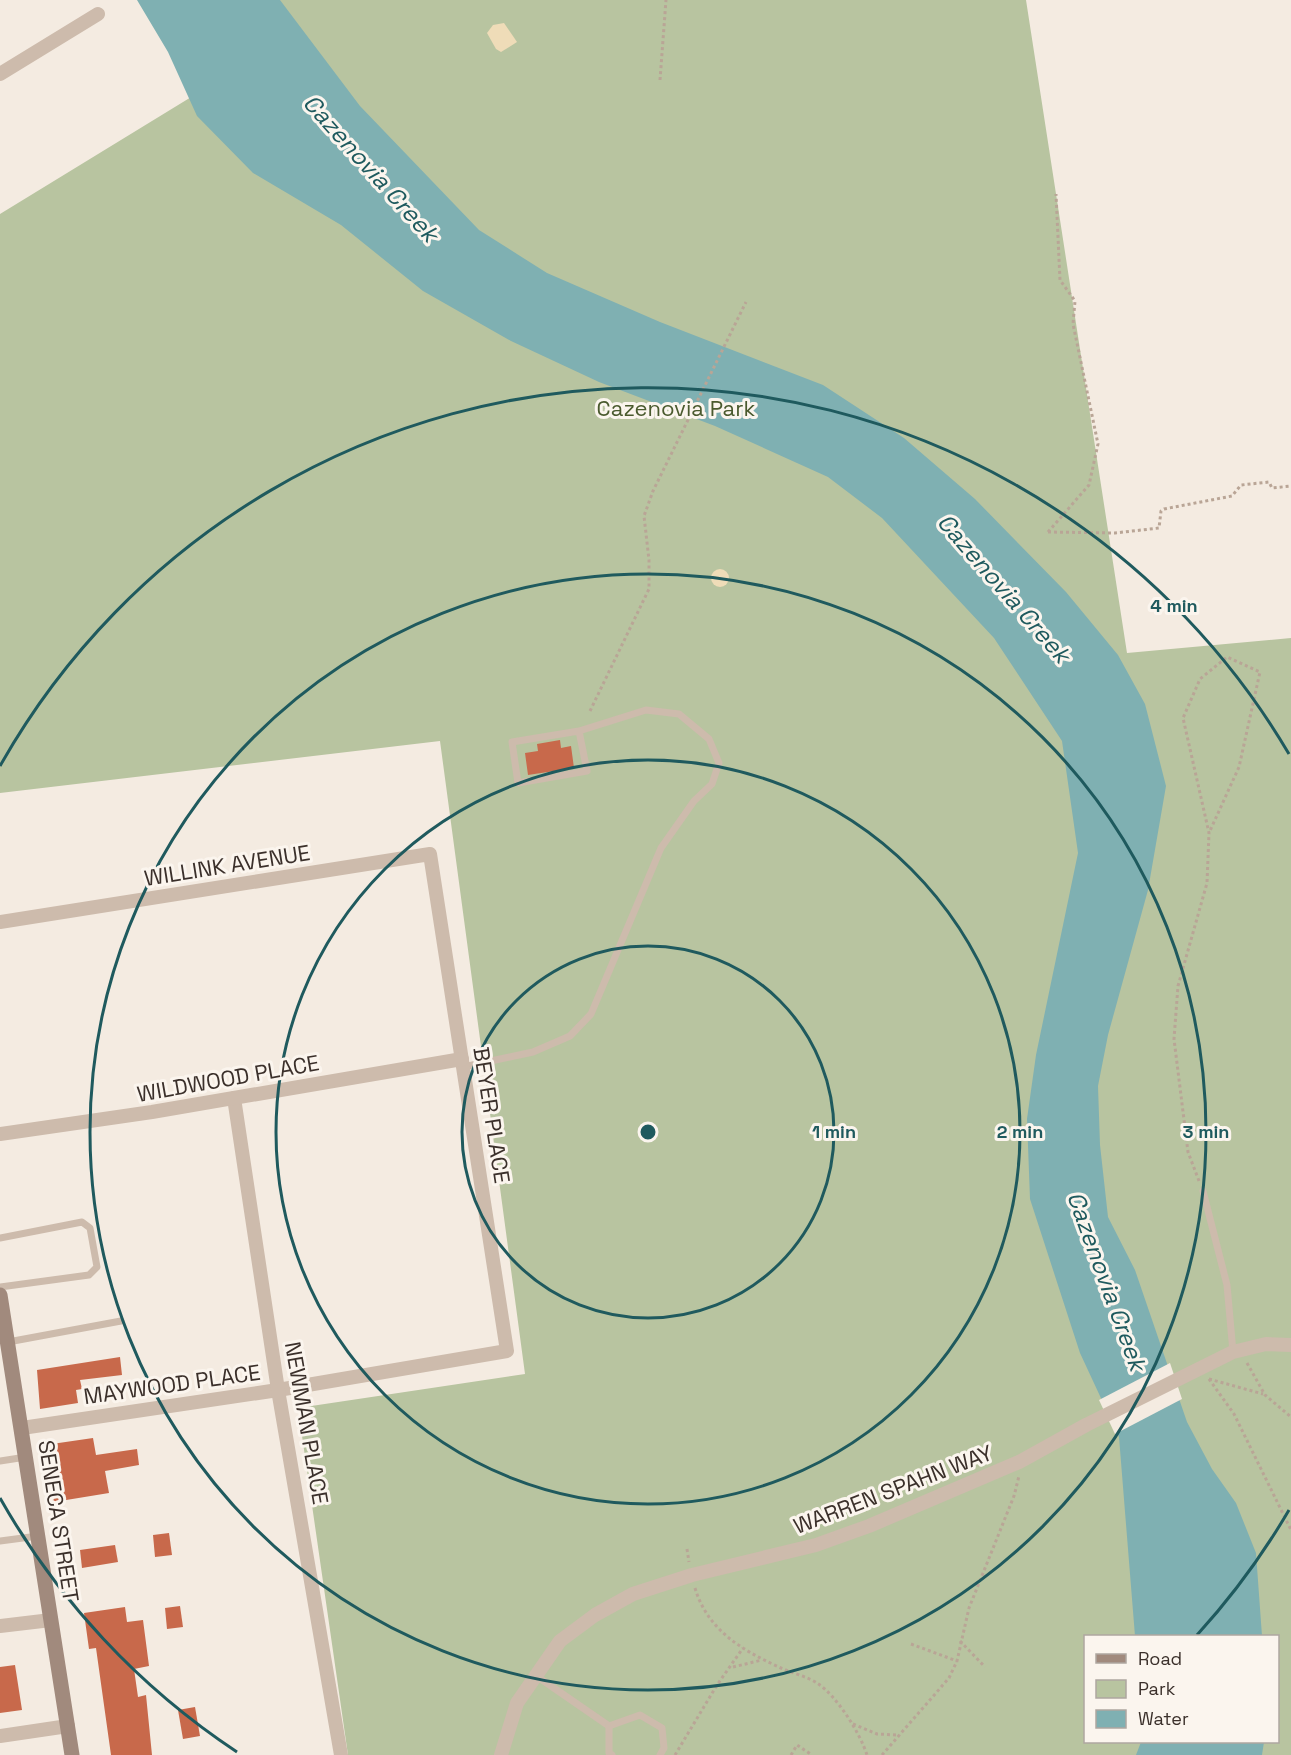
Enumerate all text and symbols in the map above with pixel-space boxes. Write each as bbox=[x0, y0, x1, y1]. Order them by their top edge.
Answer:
water label: Cazenovia Creek bbox=[296, 88, 448, 251]
park label: Cazenovia Park bbox=[597, 394, 756, 422]
water label: Cazenovia Creek bbox=[930, 507, 1080, 672]
text: 4 min bbox=[1150, 594, 1198, 617]
street label: WILLINK AVENUE bbox=[142, 838, 312, 892]
street label: BEYER PLACE bbox=[467, 1045, 517, 1185]
street label: WILDWOOD PLACE bbox=[135, 1048, 321, 1108]
text: 1 min bbox=[812, 1120, 856, 1143]
text: 2 min bbox=[997, 1120, 1043, 1143]
text: 3 min bbox=[1183, 1120, 1229, 1143]
centre of rings bbox=[638, 1122, 658, 1142]
water label: Cazenovia Creek bbox=[1060, 1187, 1155, 1378]
street label: NEWMAN PLACE bbox=[279, 1339, 335, 1507]
street label: MAYWOOD PLACE bbox=[82, 1358, 262, 1410]
street label: SENECA STREET bbox=[32, 1438, 86, 1604]
street label: WARREN SPAHN WAY bbox=[789, 1438, 997, 1540]
legend bbox=[1084, 1635, 1279, 1743]
text: Road bbox=[1138, 1647, 1182, 1670]
text: Park bbox=[1138, 1677, 1176, 1700]
text: Water bbox=[1138, 1707, 1189, 1730]

